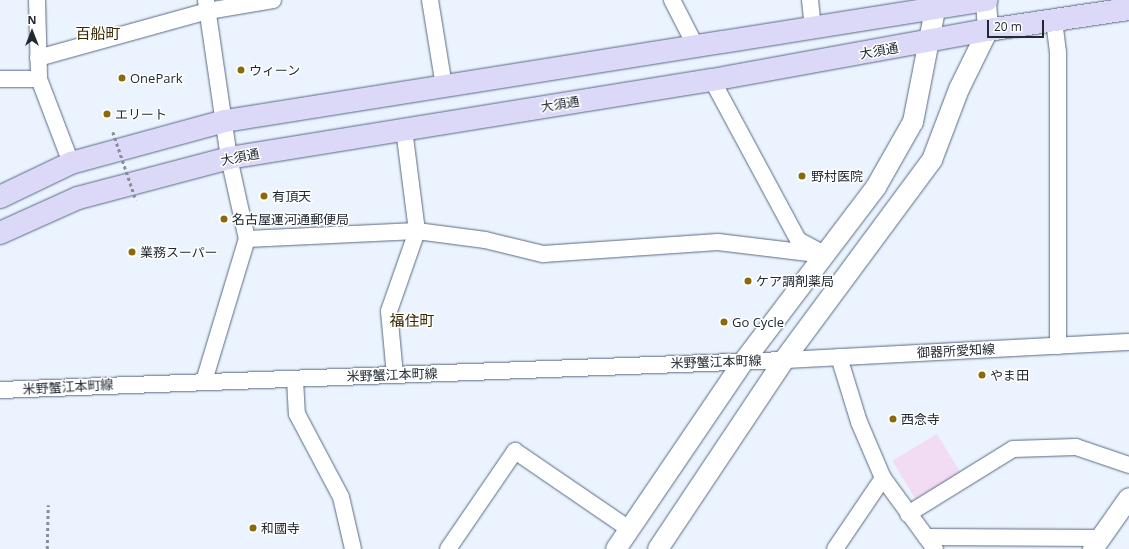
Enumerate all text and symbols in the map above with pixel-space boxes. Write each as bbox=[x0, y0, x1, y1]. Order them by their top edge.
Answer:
north arrow bbox=[12, 12, 52, 52]
text: N bbox=[28, 12, 36, 27]
scale bar bbox=[989, 12, 1046, 38]
text: 20 m bbox=[994, 18, 1022, 35]
district label: 百船町 bbox=[76, 25, 120, 43]
street label: 大須通 bbox=[858, 40, 900, 62]
place label: ウィーン bbox=[249, 62, 301, 78]
marker: ウィーン bbox=[236, 65, 246, 75]
place label: OnePark bbox=[130, 70, 183, 86]
marker: OnePark bbox=[117, 73, 127, 83]
street label: 大須通 bbox=[540, 93, 580, 115]
place label: エリート bbox=[115, 106, 167, 122]
marker: エリート bbox=[102, 109, 112, 119]
street label: 大須通 bbox=[219, 146, 261, 168]
place label: 野村医院 bbox=[811, 168, 863, 184]
marker: 野村医院 bbox=[796, 170, 808, 182]
place label: 有頂天 bbox=[272, 188, 311, 204]
marker: 有頂天 bbox=[259, 191, 269, 201]
place label: 名古屋運河通郵便局 bbox=[232, 211, 349, 227]
marker: 名古屋運河通郵便局 bbox=[219, 214, 229, 224]
place label: 業務スーパー bbox=[140, 244, 218, 260]
marker: 業務スーパー bbox=[127, 247, 137, 257]
place label: ケア調剤薬局 bbox=[756, 273, 834, 289]
marker: ケア調剤薬局 bbox=[743, 276, 753, 286]
district label: 福住町 bbox=[390, 312, 434, 330]
place label: Go Cycle bbox=[732, 314, 784, 330]
marker: Go Cycle bbox=[719, 317, 729, 327]
street label: 御器所愛知線 bbox=[917, 341, 995, 361]
street label: 米野蟹江本町線 bbox=[670, 353, 762, 371]
street label: 米野蟹江本町線 bbox=[346, 366, 438, 384]
place label: やま田 bbox=[990, 367, 1029, 383]
marker: やま田 bbox=[977, 370, 987, 380]
street label: 米野蟹江本町線 bbox=[22, 377, 114, 397]
place label: 西念寺 bbox=[901, 411, 940, 427]
marker: 西念寺 bbox=[888, 414, 898, 424]
place label: 和國寺 bbox=[261, 520, 300, 536]
marker: 和國寺 bbox=[248, 523, 258, 533]

